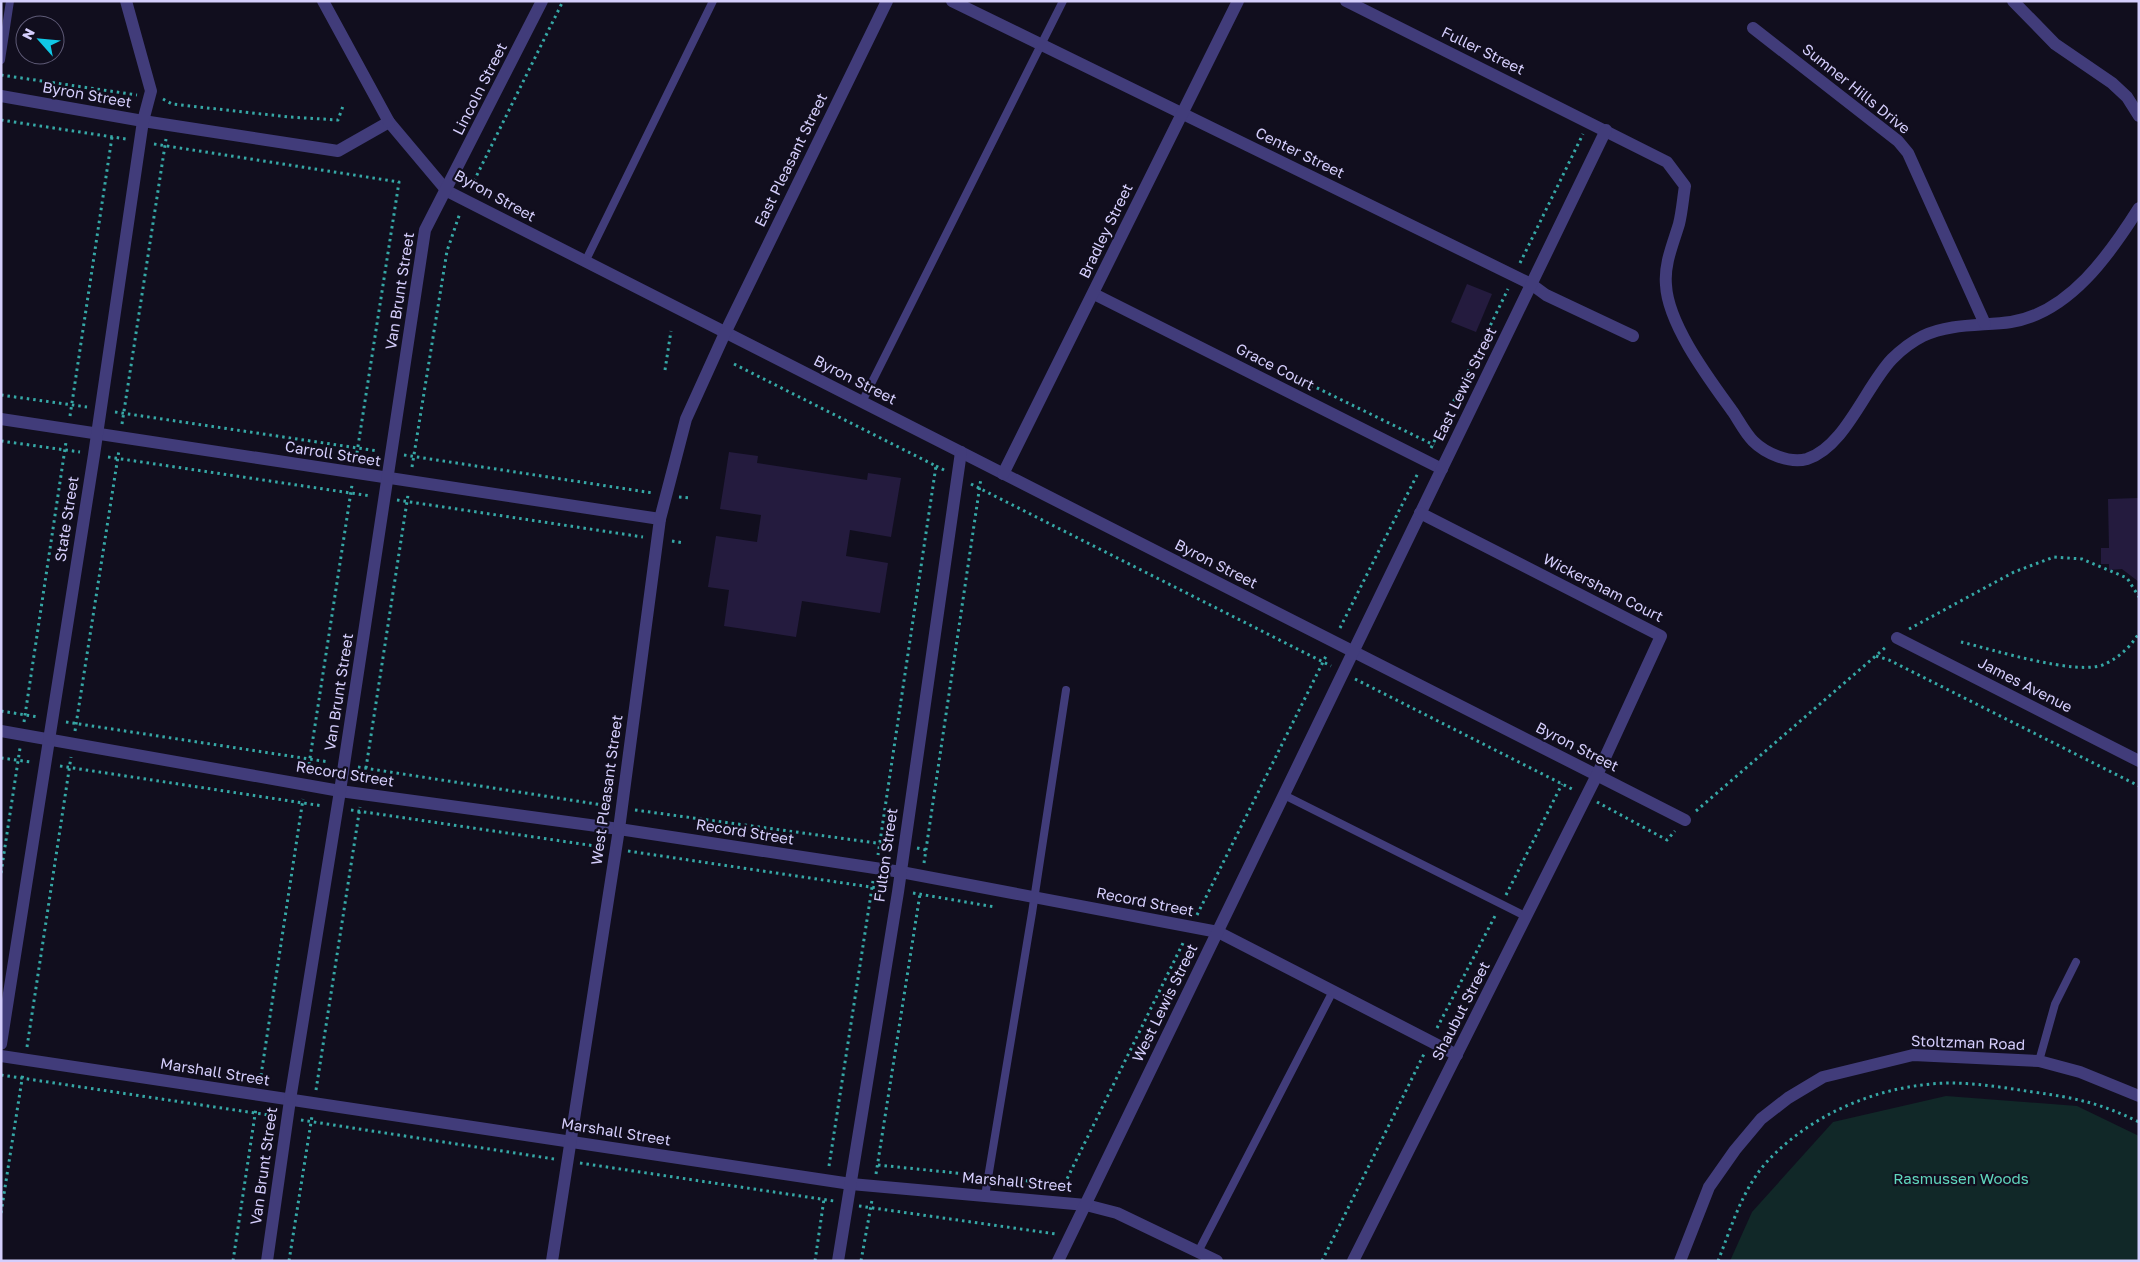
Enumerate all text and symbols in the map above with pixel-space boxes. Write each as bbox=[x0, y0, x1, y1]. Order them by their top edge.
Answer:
north arrow bbox=[15, 15, 65, 65]
street label: Fuller Street bbox=[1439, 22, 1528, 78]
text: N bbox=[18, 25, 38, 42]
street label: Lincoln Street bbox=[448, 39, 510, 138]
street label: Sumner Hills Drive bbox=[1799, 39, 1914, 137]
street label: Byron Street bbox=[41, 77, 133, 111]
street label: East Pleasant Street bbox=[750, 90, 830, 229]
street label: Center Street bbox=[1253, 123, 1348, 181]
street label: Byron Street bbox=[452, 165, 539, 225]
street label: Bradley Street bbox=[1074, 180, 1136, 281]
street label: Van Brunt Street bbox=[381, 231, 417, 351]
street label: East Lewis Street bbox=[1429, 324, 1499, 443]
street label: Grace Court bbox=[1233, 339, 1318, 394]
street label: Byron Street bbox=[811, 351, 900, 408]
street label: Carroll Street bbox=[284, 437, 382, 469]
street label: State Street bbox=[50, 475, 82, 563]
street label: Byron Street bbox=[1172, 535, 1261, 592]
street label: Wickersham Court bbox=[1540, 549, 1667, 625]
street label: Van Brunt Street bbox=[320, 632, 356, 752]
street label: James Avenue bbox=[1975, 653, 2076, 716]
street label: West Pleasant Street bbox=[587, 714, 625, 866]
street label: Byron Street bbox=[1533, 718, 1622, 775]
street label: Record Street bbox=[295, 756, 395, 790]
street label: Fulton Street bbox=[869, 807, 901, 903]
street label: Record Street bbox=[695, 814, 795, 848]
street label: Record Street bbox=[1095, 883, 1196, 919]
street label: West Lewis Street bbox=[1128, 940, 1201, 1065]
street label: Shaubut Street bbox=[1427, 958, 1493, 1063]
street label: Stoltzman Road bbox=[1911, 1031, 2025, 1053]
street label: Marshall Street bbox=[159, 1053, 271, 1089]
street label: Van Brunt Street bbox=[246, 1106, 280, 1226]
street label: Marshall Street bbox=[560, 1113, 672, 1149]
street label: Marshall Street bbox=[961, 1167, 1073, 1195]
park label: Rasmussen Woods bbox=[1893, 1169, 2029, 1187]

